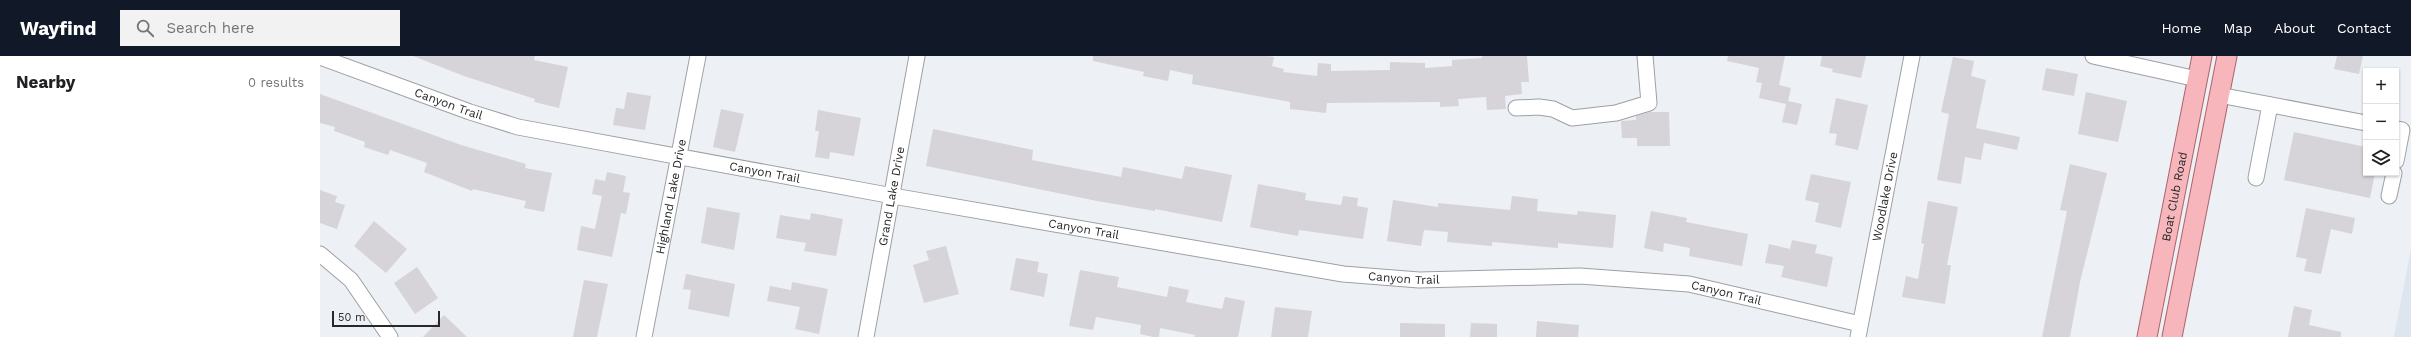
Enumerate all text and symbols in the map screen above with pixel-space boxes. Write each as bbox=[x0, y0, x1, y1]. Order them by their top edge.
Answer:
search box bbox=[120, 10, 400, 46]
text: Wayfind bbox=[20, 17, 96, 40]
icon: search bbox=[134, 17, 156, 39]
text: Search here bbox=[166, 19, 254, 37]
text: Home bbox=[2161, 20, 2201, 36]
text: Map bbox=[2223, 20, 2252, 36]
text: About bbox=[2274, 20, 2315, 36]
text: Contact bbox=[2337, 20, 2391, 36]
map controls bbox=[2363, 68, 2399, 176]
button: + bbox=[2363, 68, 2399, 104]
text: Nearby bbox=[16, 72, 75, 92]
text: 0 results bbox=[248, 75, 304, 90]
street label: Canyon Trail bbox=[413, 85, 485, 123]
button: − bbox=[2363, 104, 2399, 140]
street label: Highland Lake Drive bbox=[653, 138, 689, 255]
button: layers bbox=[2363, 140, 2399, 176]
street label: Grand Lake Drive bbox=[876, 145, 907, 247]
street label: Woodlake Drive bbox=[1870, 150, 1900, 243]
street label: Boat Club Road bbox=[2159, 151, 2190, 243]
street label: Canyon Trail bbox=[728, 159, 802, 186]
street label: Canyon Trail bbox=[1047, 216, 1121, 242]
street label: Canyon Trail bbox=[1367, 269, 1440, 287]
street label: Canyon Trail bbox=[1690, 278, 1763, 308]
scale bar bbox=[332, 309, 440, 328]
text: 50 m bbox=[338, 311, 365, 324]

